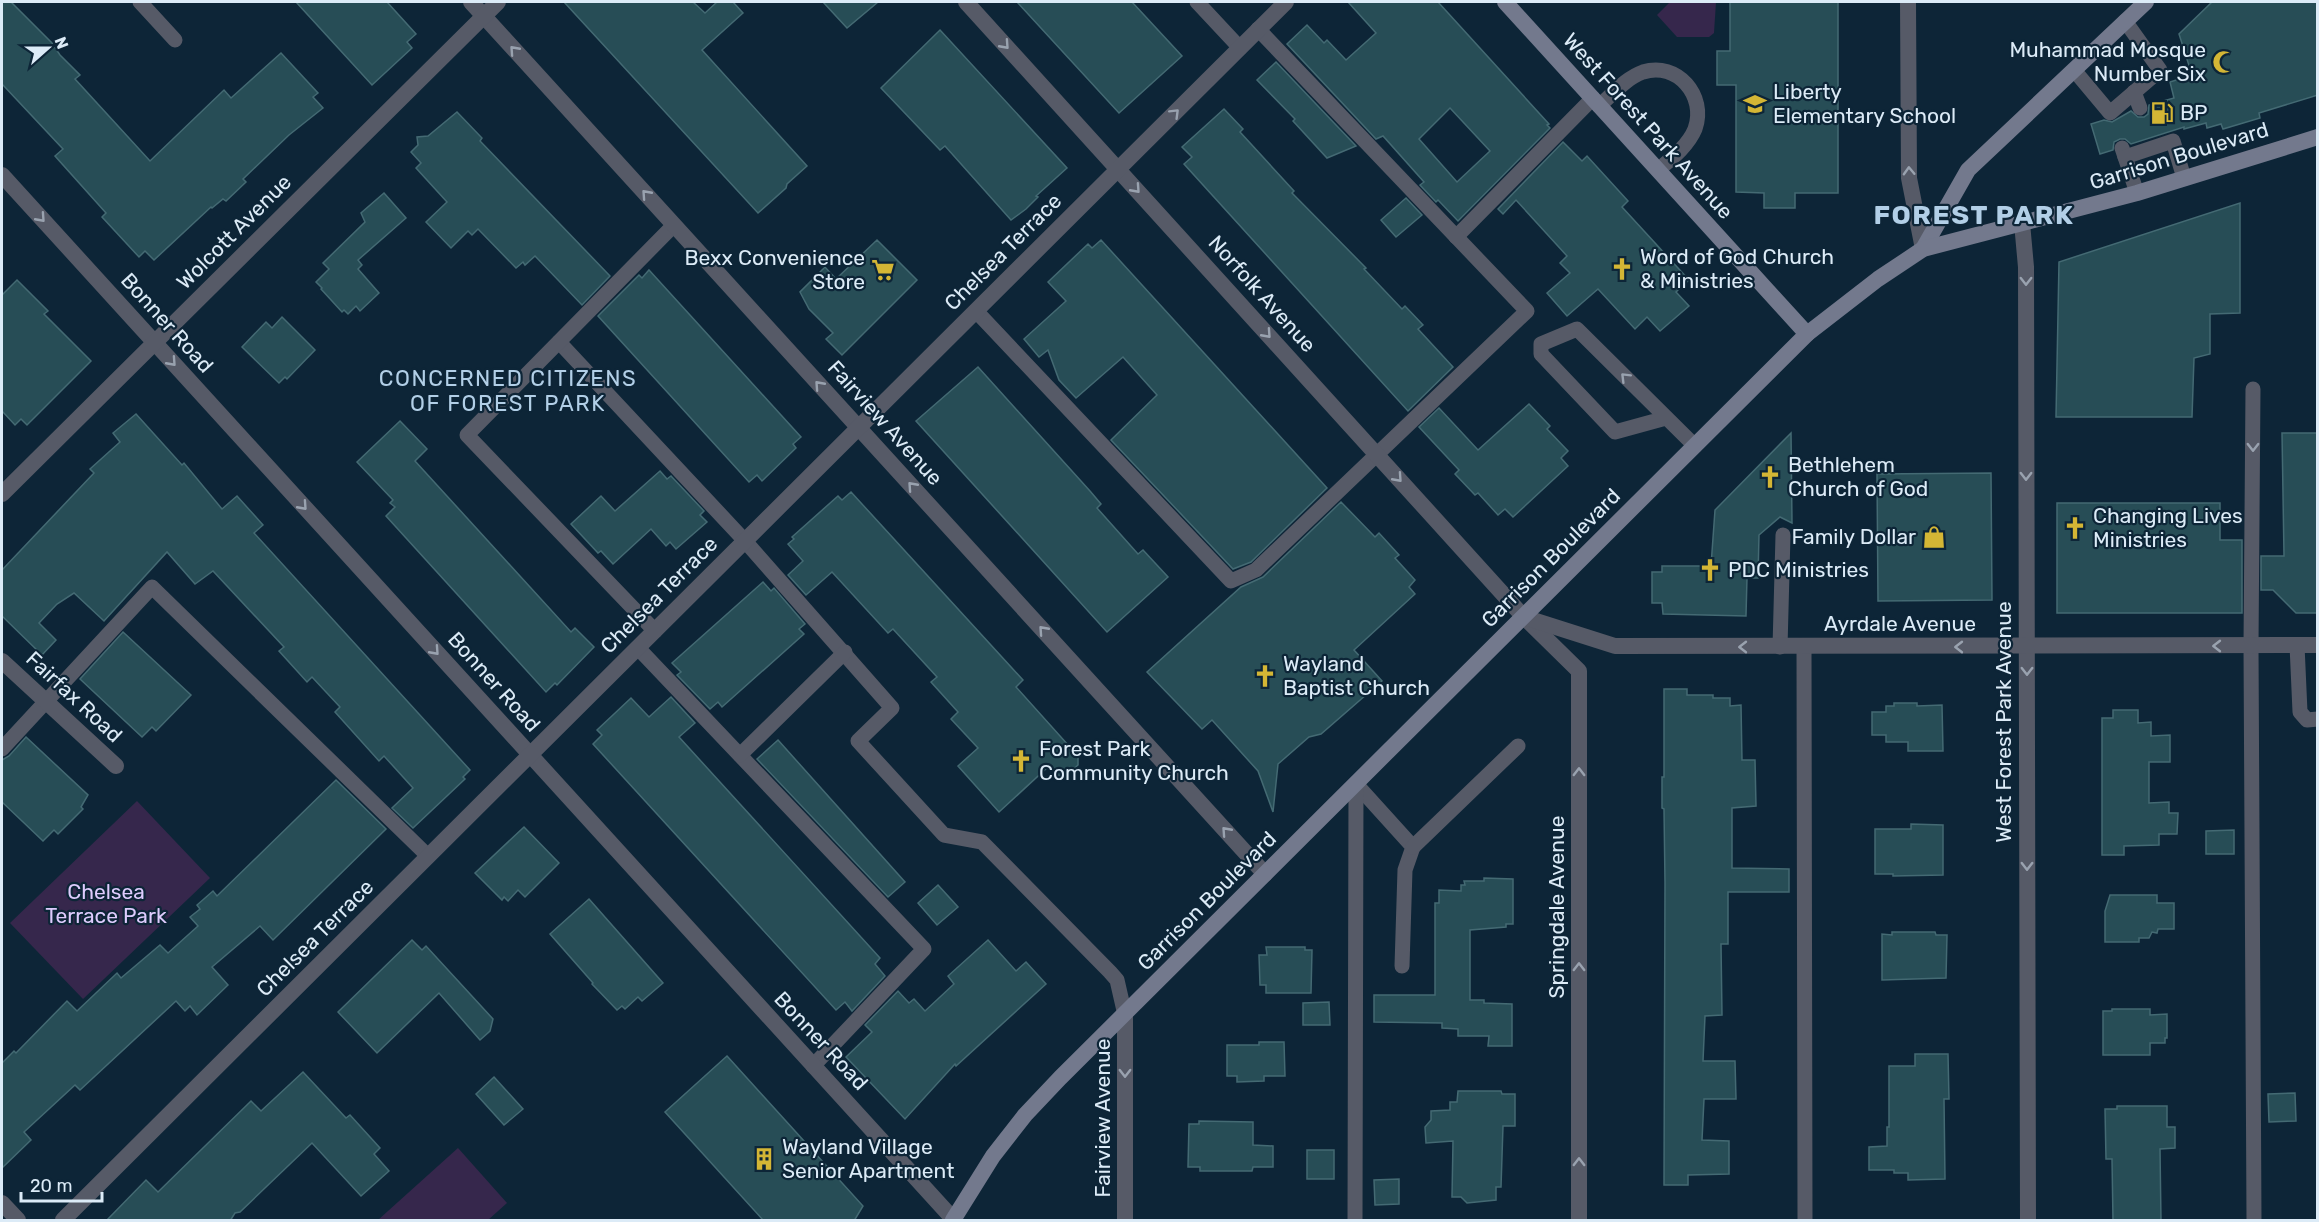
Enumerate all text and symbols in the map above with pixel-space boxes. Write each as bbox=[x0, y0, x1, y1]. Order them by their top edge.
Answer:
north arrow bbox=[18, 18, 78, 78]
street label: West Forest Park Avenue bbox=[1558, 28, 1738, 224]
text: N bbox=[51, 34, 72, 52]
place label: Muhammad Mosque Number Six bbox=[2009, 37, 2206, 86]
one-way arrow bbox=[998, 38, 1009, 49]
one-way arrow bbox=[511, 46, 522, 57]
mosque icon: Muhammad Mosque Number Six bbox=[2211, 49, 2237, 75]
place label: Liberty Elementary School bbox=[1773, 79, 1956, 128]
school or university icon: Liberty Elementary School bbox=[1742, 91, 1768, 117]
fuel station icon: BP bbox=[2149, 100, 2175, 126]
place label: BP bbox=[2180, 100, 2208, 125]
one-way arrow bbox=[1167, 110, 1178, 121]
street label: Garrison Boulevard bbox=[2086, 116, 2271, 195]
one-way arrow bbox=[1903, 166, 1915, 175]
street label: Wolcott Avenue bbox=[171, 169, 296, 294]
one-way arrow bbox=[1129, 183, 1140, 193]
street label: Chelsea Terrace bbox=[939, 188, 1066, 315]
one-way arrow bbox=[642, 190, 653, 201]
district label: FOREST PARK bbox=[1874, 199, 2074, 231]
one-way arrow bbox=[34, 211, 45, 222]
street label: Norfolk Avenue bbox=[1203, 230, 1321, 357]
place label: Word of God Church & Ministries bbox=[1640, 244, 1834, 293]
place label: Bexx Convenience Store bbox=[685, 245, 865, 294]
church icon: Word of God Church & Ministries bbox=[1609, 256, 1635, 282]
supermarket icon: Bexx Convenience Store bbox=[870, 257, 896, 283]
street label: Bonner Road bbox=[116, 268, 219, 378]
one-way arrow bbox=[2020, 277, 2032, 286]
one-way arrow bbox=[1260, 327, 1271, 338]
one-way arrow bbox=[165, 355, 176, 366]
street label: Fairview Avenue bbox=[823, 355, 948, 490]
district label: CONCERNED CITIZENS OF FOREST PARK bbox=[379, 365, 637, 417]
one-way arrow bbox=[1621, 373, 1632, 384]
one-way arrow bbox=[815, 381, 826, 391]
one-way arrow bbox=[2247, 443, 2259, 452]
place label: Bethlehem Church of God bbox=[1788, 452, 1928, 501]
church icon: Bethlehem Church of God bbox=[1757, 464, 1783, 490]
one-way arrow bbox=[1391, 471, 1402, 482]
one-way arrow bbox=[2020, 472, 2032, 481]
one-way arrow bbox=[908, 482, 919, 493]
street label: Garrison Boulevard bbox=[1476, 483, 1625, 632]
one-way arrow bbox=[296, 500, 307, 510]
place label: Changing Lives Ministries bbox=[2093, 503, 2243, 552]
church icon: Changing Lives Ministries bbox=[2062, 515, 2088, 541]
place label: Family Dollar bbox=[1791, 524, 1916, 549]
shop icon: Family Dollar bbox=[1921, 524, 1947, 550]
street label: Chelsea Terrace bbox=[595, 531, 722, 658]
church icon: PDC Ministries bbox=[1697, 557, 1723, 583]
place label: PDC Ministries bbox=[1728, 557, 1869, 582]
street label: West Forest Park Avenue bbox=[1991, 601, 2016, 843]
street label: Ayrdale Avenue bbox=[1824, 611, 1976, 636]
street label: Bonner Road bbox=[443, 627, 546, 737]
one-way arrow bbox=[1039, 627, 1050, 637]
one-way arrow bbox=[2213, 640, 2222, 652]
one-way arrow bbox=[1739, 641, 1748, 653]
one-way arrow bbox=[1955, 641, 1964, 653]
one-way arrow bbox=[427, 643, 438, 654]
street label: Fairfax Road bbox=[21, 646, 128, 747]
place label: Wayland Baptist Church bbox=[1283, 651, 1430, 700]
church icon: Wayland Baptist Church bbox=[1252, 663, 1278, 689]
one-way arrow bbox=[2021, 667, 2033, 676]
place label: Forest Park Community Church bbox=[1039, 736, 1229, 785]
church icon: Forest Park Community Church bbox=[1008, 748, 1034, 774]
one-way arrow bbox=[1573, 768, 1585, 777]
street label: Springdale Avenue bbox=[1544, 816, 1569, 999]
street label: Garrison Boulevard bbox=[1132, 826, 1281, 975]
one-way arrow bbox=[1222, 827, 1233, 838]
one-way arrow bbox=[2021, 862, 2033, 871]
street label: Chelsea Terrace bbox=[251, 874, 378, 1001]
park label: Chelsea Terrace Park bbox=[45, 879, 167, 928]
one-way arrow bbox=[1573, 963, 1585, 972]
street label: Bonner Road bbox=[769, 986, 873, 1095]
street label: Fairview Avenue bbox=[1090, 1038, 1115, 1198]
one-way arrow bbox=[1119, 1069, 1131, 1078]
place label: Wayland Village Senior Apartment bbox=[782, 1134, 954, 1183]
building icon: Wayland Village Senior Apartment bbox=[751, 1146, 777, 1172]
one-way arrow bbox=[1573, 1158, 1585, 1167]
scale bar bbox=[21, 1165, 102, 1203]
text: 20 m bbox=[30, 1175, 72, 1197]

